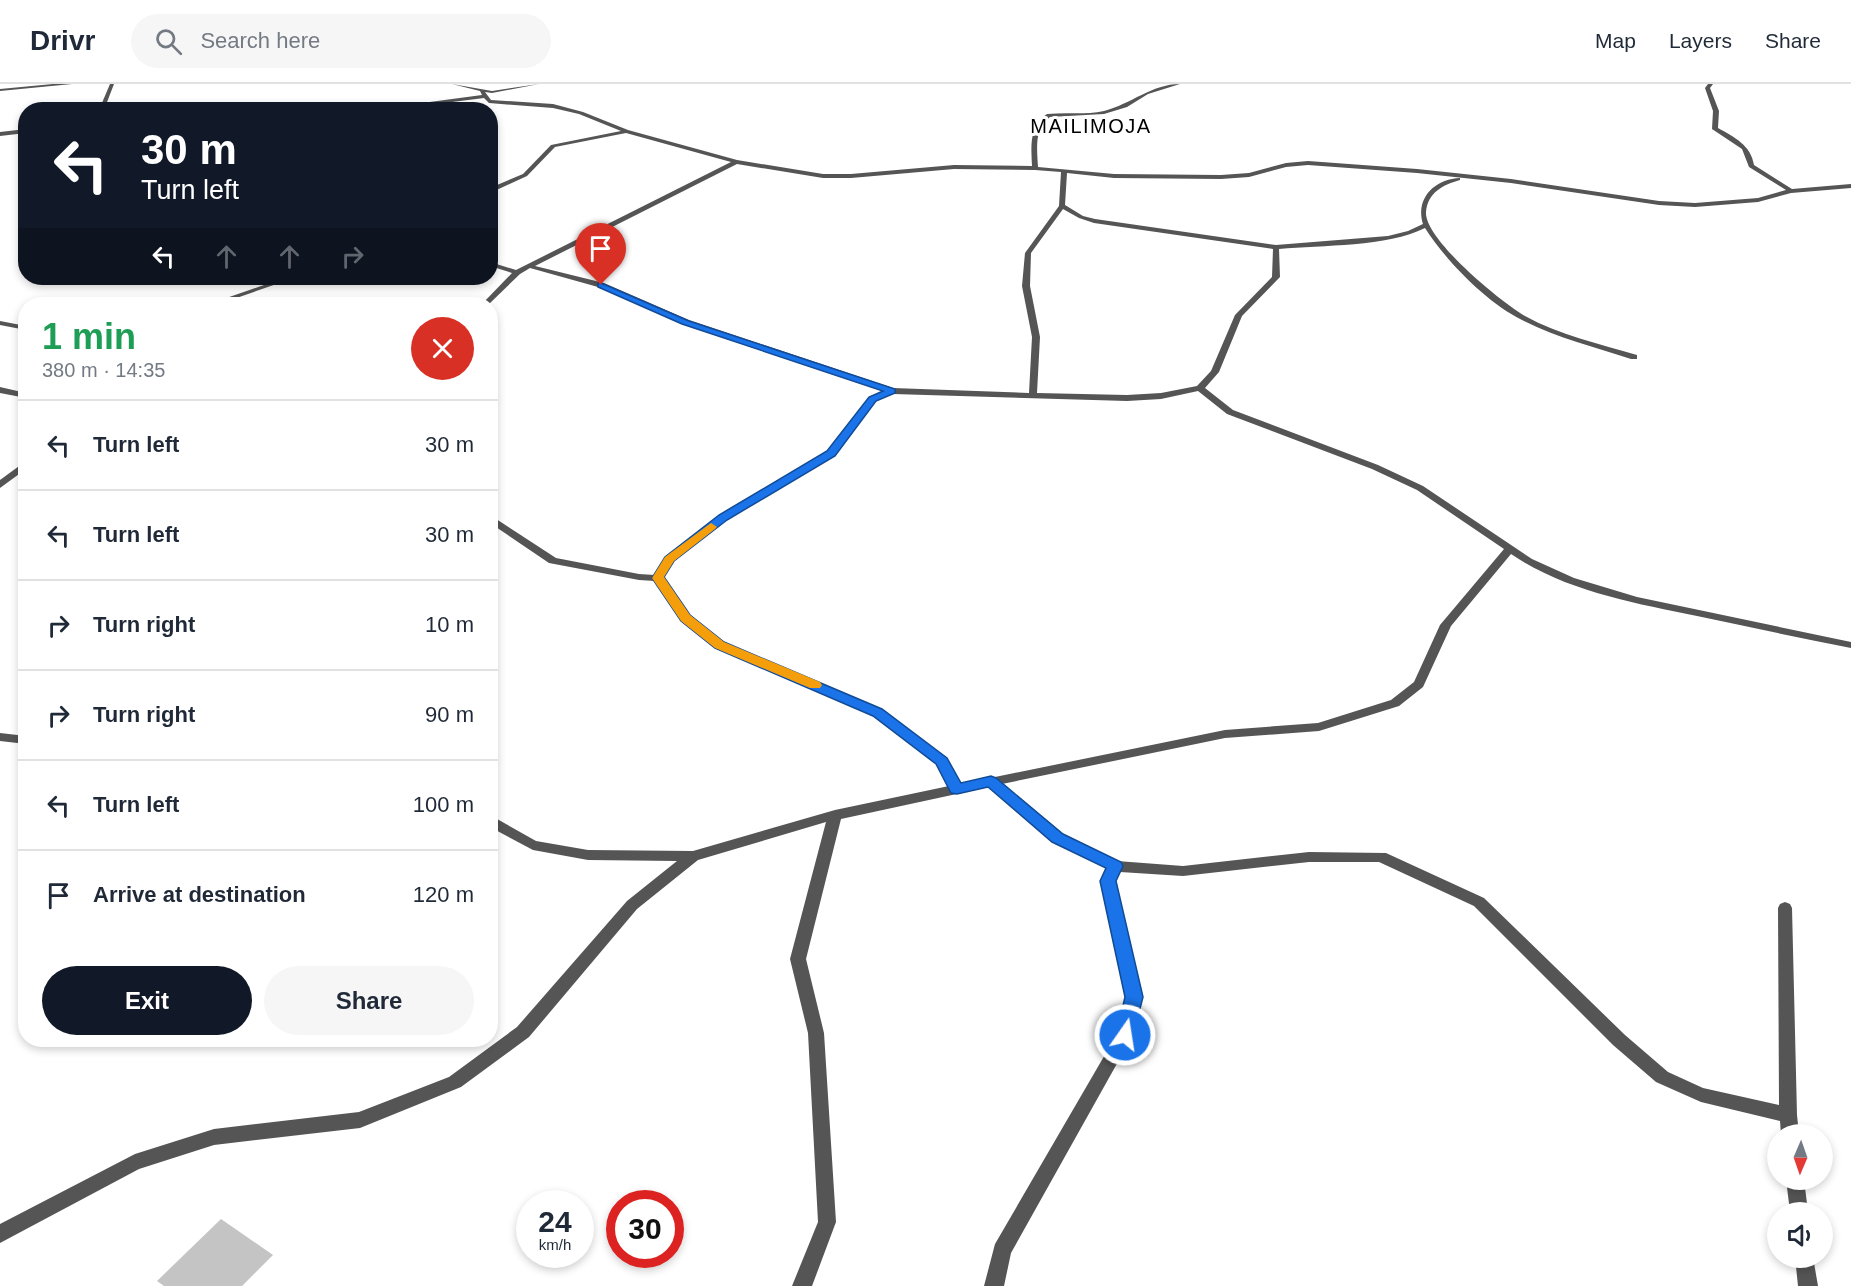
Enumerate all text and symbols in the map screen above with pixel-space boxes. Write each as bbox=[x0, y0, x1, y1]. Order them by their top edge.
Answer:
search box bbox=[131, 14, 551, 68]
text: Drivr bbox=[30, 25, 95, 56]
icon: search bbox=[152, 25, 185, 58]
text: Search here bbox=[200, 28, 320, 53]
text: Map bbox=[1595, 29, 1636, 52]
text: Layers bbox=[1669, 29, 1732, 52]
text: Share bbox=[1765, 29, 1821, 52]
district label: MAILIMOJA bbox=[1030, 115, 1152, 137]
icon: left bbox=[42, 126, 120, 204]
text: 30 m bbox=[141, 126, 237, 173]
text: Turn left bbox=[141, 175, 239, 205]
pin bbox=[575, 223, 626, 285]
icon: arrive bbox=[584, 232, 617, 265]
icon: left bbox=[147, 240, 180, 273]
icon: ahead bbox=[210, 240, 243, 273]
icon: ahead bbox=[273, 240, 306, 273]
icon: right bbox=[336, 240, 369, 273]
text: 1 min bbox=[42, 316, 136, 357]
button: close bbox=[411, 317, 474, 380]
text: 380 m · 14:35 bbox=[42, 359, 165, 381]
icon: left bbox=[42, 429, 75, 462]
text: Turn left bbox=[93, 432, 179, 457]
text: 30 m bbox=[425, 432, 474, 457]
icon: left bbox=[42, 519, 75, 552]
text: Turn left bbox=[93, 522, 179, 547]
text: 30 m bbox=[425, 522, 474, 547]
icon: right bbox=[42, 609, 75, 642]
text: Turn right bbox=[93, 612, 195, 637]
text: 10 m bbox=[425, 612, 474, 637]
icon: right bbox=[42, 699, 75, 732]
text: Turn right bbox=[93, 702, 195, 727]
text: 90 m bbox=[425, 702, 474, 727]
icon: left bbox=[42, 789, 75, 822]
text: Turn left bbox=[93, 792, 179, 817]
text: 100 m bbox=[413, 792, 474, 817]
icon: arrive bbox=[42, 879, 75, 912]
text: Arrive at destination bbox=[93, 882, 306, 907]
text: 120 m bbox=[413, 882, 474, 907]
button: Exit bbox=[42, 966, 252, 1035]
button: Share bbox=[264, 966, 474, 1035]
position arrow bbox=[1093, 1003, 1157, 1067]
north arrow bbox=[1767, 1124, 1833, 1190]
map controls bbox=[1767, 1124, 1833, 1268]
speed limit sign: 30 bbox=[606, 1190, 684, 1268]
button: sound bbox=[1767, 1202, 1833, 1268]
text: 24 bbox=[538, 1205, 572, 1238]
text: km/h bbox=[539, 1236, 571, 1253]

